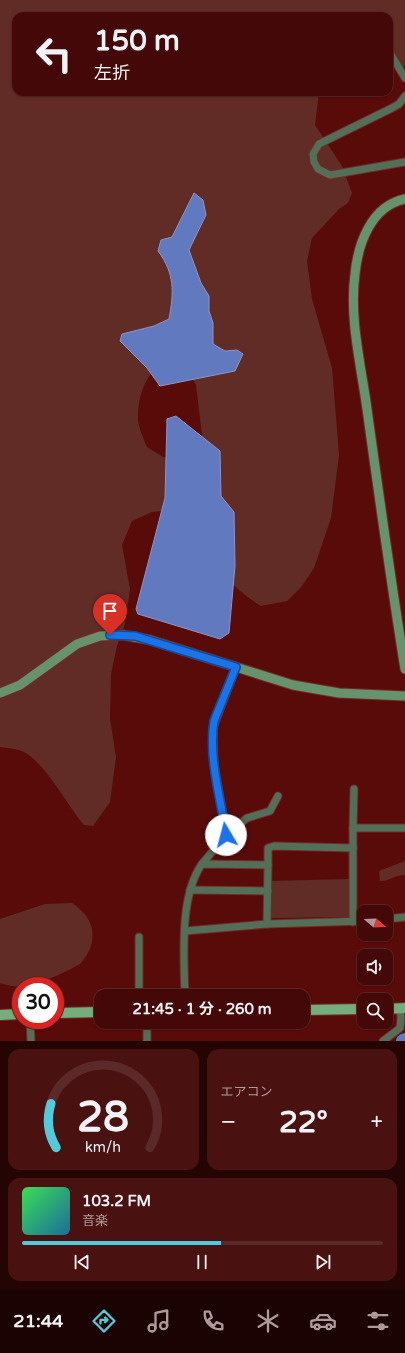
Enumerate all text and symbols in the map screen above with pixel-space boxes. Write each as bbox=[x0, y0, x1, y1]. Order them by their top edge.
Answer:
text: 150 m bbox=[94, 24, 180, 58]
icon: left bbox=[28, 28, 80, 80]
text: 左折 bbox=[94, 62, 130, 84]
pin bbox=[93, 594, 127, 635]
icon: arrive bbox=[99, 600, 121, 622]
position arrow bbox=[205, 814, 247, 856]
north arrow bbox=[357, 905, 393, 941]
map controls bbox=[357, 905, 393, 1029]
button: sound bbox=[357, 949, 393, 985]
speed limit sign: 30 bbox=[12, 977, 64, 1029]
button: search bbox=[357, 993, 393, 1029]
text: 21:45 · 1 分 · 260 m bbox=[132, 1000, 272, 1018]
text: エアコン bbox=[221, 1084, 273, 1100]
text: 28 bbox=[77, 1092, 129, 1142]
text: 22° bbox=[279, 1104, 328, 1141]
text: − bbox=[221, 1109, 236, 1135]
text: + bbox=[371, 1109, 383, 1135]
text: km/h bbox=[85, 1138, 121, 1155]
text: 103.2 FM bbox=[82, 1192, 151, 1210]
text: 音楽 bbox=[82, 1213, 108, 1229]
icon: previous bbox=[71, 1251, 93, 1273]
icon: pause bbox=[191, 1251, 213, 1273]
icon: next bbox=[312, 1251, 334, 1273]
icon: directions bbox=[90, 1307, 118, 1335]
icon: music bbox=[145, 1307, 173, 1335]
icon: phone bbox=[199, 1307, 227, 1335]
icon: climate bbox=[254, 1307, 282, 1335]
icon: car bbox=[309, 1307, 337, 1335]
icon: filters bbox=[364, 1307, 392, 1335]
text: 21:44 bbox=[13, 1310, 63, 1332]

